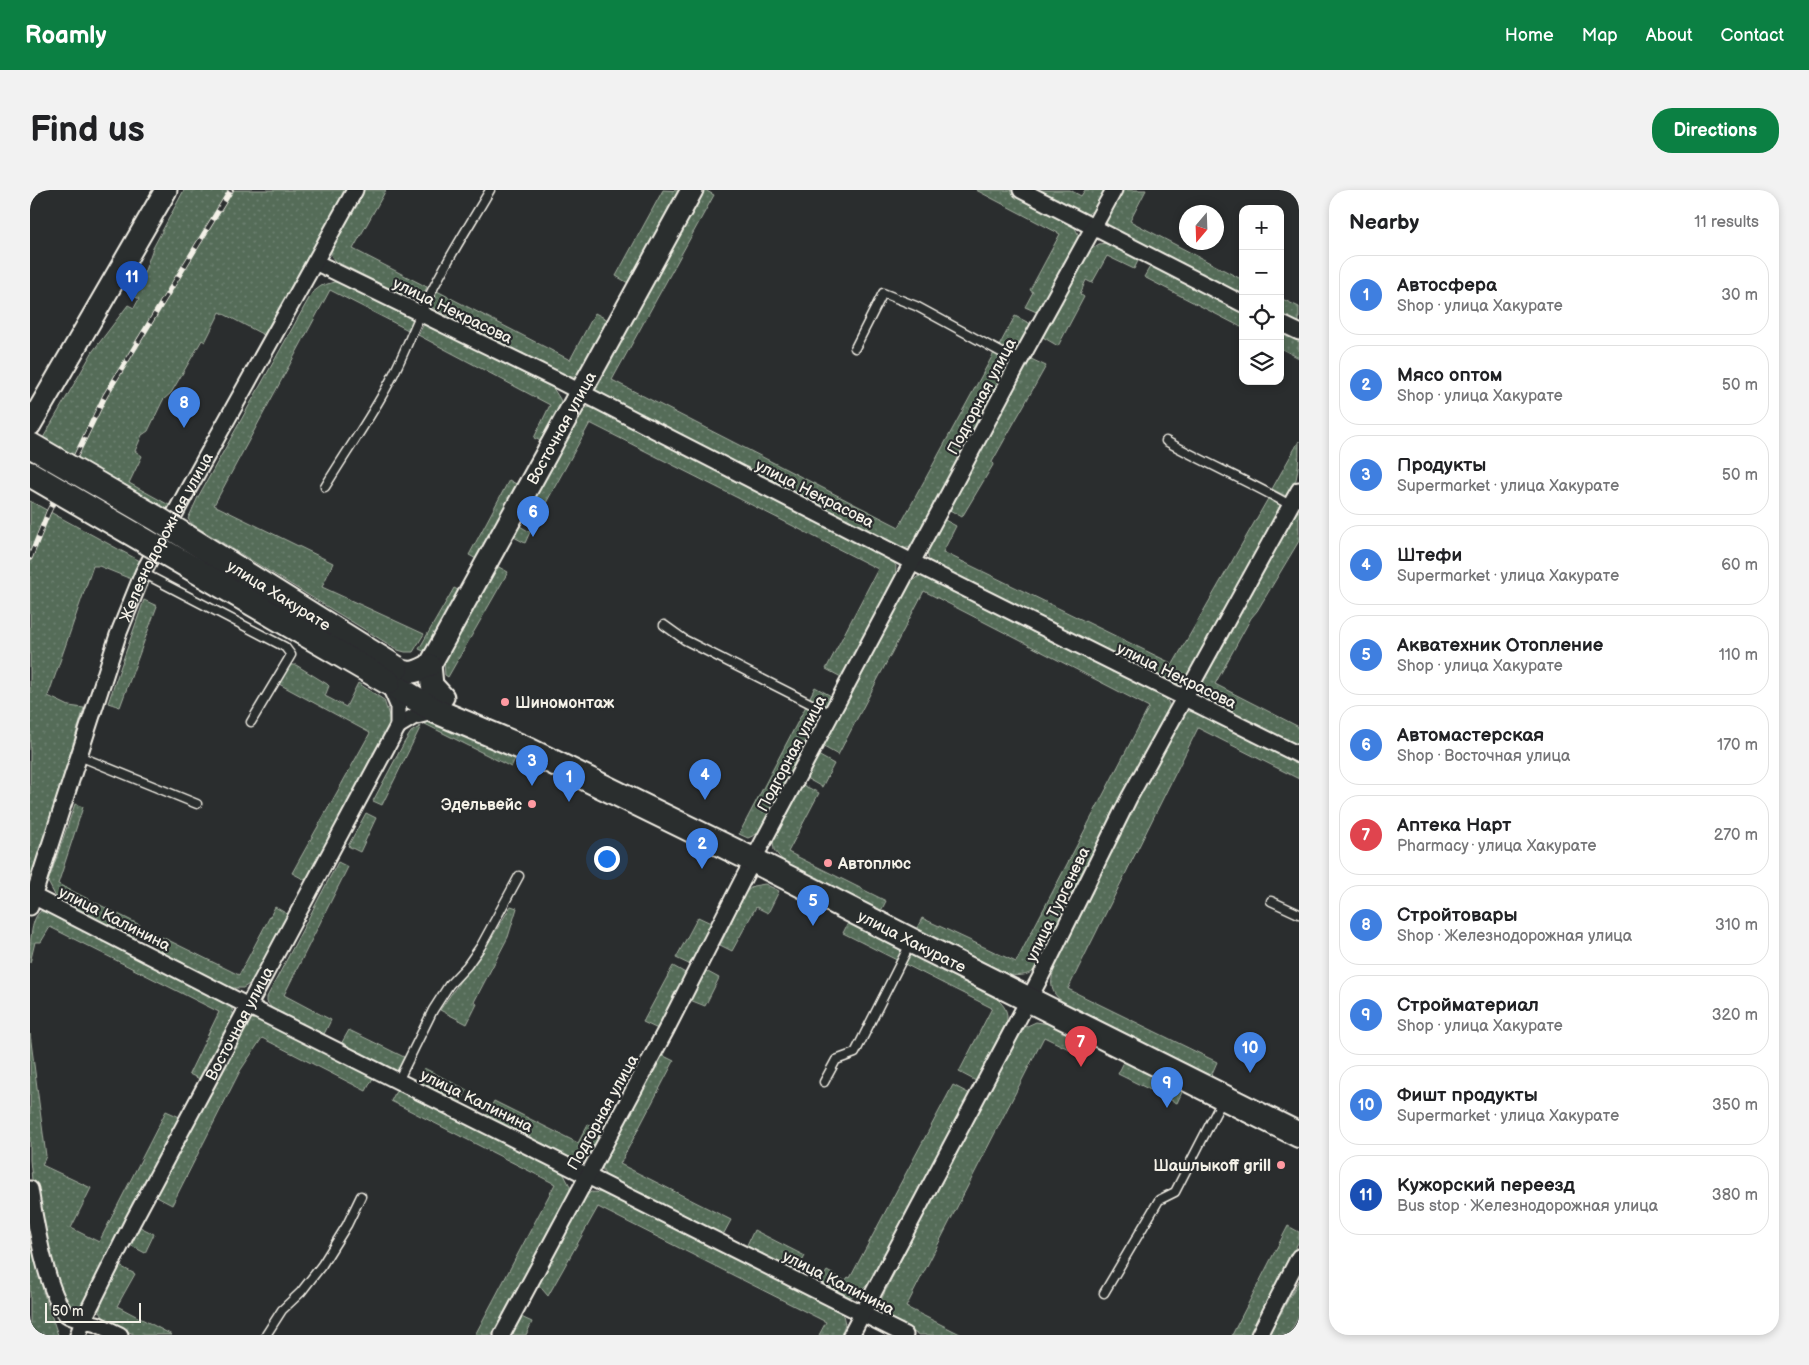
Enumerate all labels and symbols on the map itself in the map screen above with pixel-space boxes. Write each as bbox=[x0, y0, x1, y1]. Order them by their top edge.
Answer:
north arrow bbox=[1179, 205, 1224, 250]
pin: 11 bbox=[116, 261, 148, 302]
street label: улица Некрасова bbox=[390, 274, 516, 349]
street label: Подгорная улица bbox=[944, 335, 1021, 458]
street label: Восточная улица bbox=[523, 368, 601, 488]
pin: 8 bbox=[168, 387, 200, 428]
street label: Железнодорожная улица bbox=[116, 449, 218, 625]
street label: улица Некрасова bbox=[752, 456, 877, 533]
pin: 6 bbox=[517, 496, 549, 537]
street label: улица Хакурате bbox=[223, 557, 334, 636]
street label: улица Некрасова bbox=[1114, 639, 1240, 714]
street label: Подгорная улица bbox=[754, 692, 831, 815]
place label: Шиномонтаж bbox=[515, 694, 615, 713]
marker: Шиномонтаж bbox=[499, 696, 511, 708]
pin: 3 bbox=[516, 745, 548, 786]
pin: 4 bbox=[689, 759, 721, 800]
pin: 1 bbox=[553, 761, 585, 802]
place label: Эдельвейс bbox=[441, 796, 522, 815]
marker: Эдельвейс bbox=[526, 798, 538, 810]
pin: 2 bbox=[686, 828, 718, 869]
street label: улица Тургенева bbox=[1022, 844, 1095, 965]
your location bbox=[594, 846, 620, 872]
place label: Автоплюс bbox=[837, 855, 911, 874]
marker: Автоплюс bbox=[822, 857, 834, 869]
street label: улица Калинина bbox=[55, 883, 174, 956]
pin: 5 bbox=[797, 885, 829, 926]
street label: улица Хакурате bbox=[854, 907, 969, 977]
street label: Восточная улица bbox=[202, 963, 279, 1084]
pin: 7 bbox=[1065, 1026, 1097, 1067]
pin: 10 bbox=[1234, 1032, 1266, 1073]
street label: Подгорная улица bbox=[564, 1051, 643, 1174]
street label: улица Калинина bbox=[417, 1066, 536, 1137]
pin: 9 bbox=[1151, 1067, 1183, 1108]
place label: Шашлыкоff grill bbox=[1153, 1157, 1271, 1176]
marker: Шашлыкоff grill bbox=[1275, 1159, 1287, 1171]
street label: улица Калинина bbox=[779, 1247, 898, 1320]
scale bar bbox=[45, 1300, 141, 1323]

